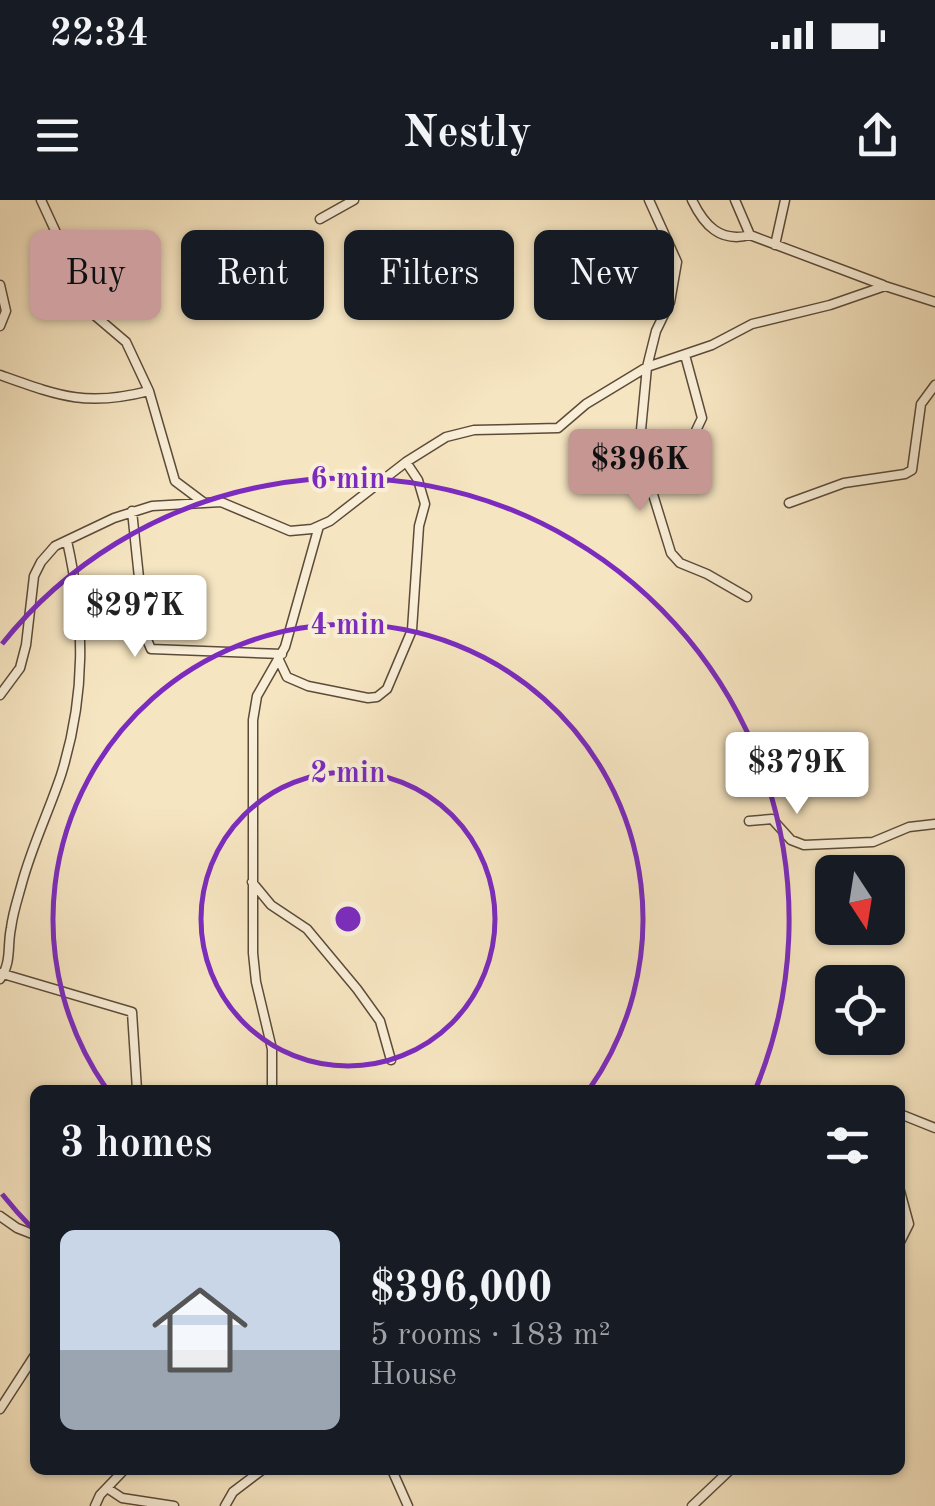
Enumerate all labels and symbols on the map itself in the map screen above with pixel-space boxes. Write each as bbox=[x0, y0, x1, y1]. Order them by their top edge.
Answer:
pin: $396K bbox=[570, 429, 710, 514]
text: 6 min bbox=[310, 465, 386, 495]
pin: $297K bbox=[65, 575, 205, 660]
text: 4 min bbox=[310, 611, 386, 641]
pin: $379K bbox=[727, 732, 867, 817]
text: 2 min bbox=[310, 759, 386, 789]
north arrow bbox=[815, 855, 905, 945]
centre of rings bbox=[330, 901, 366, 937]

